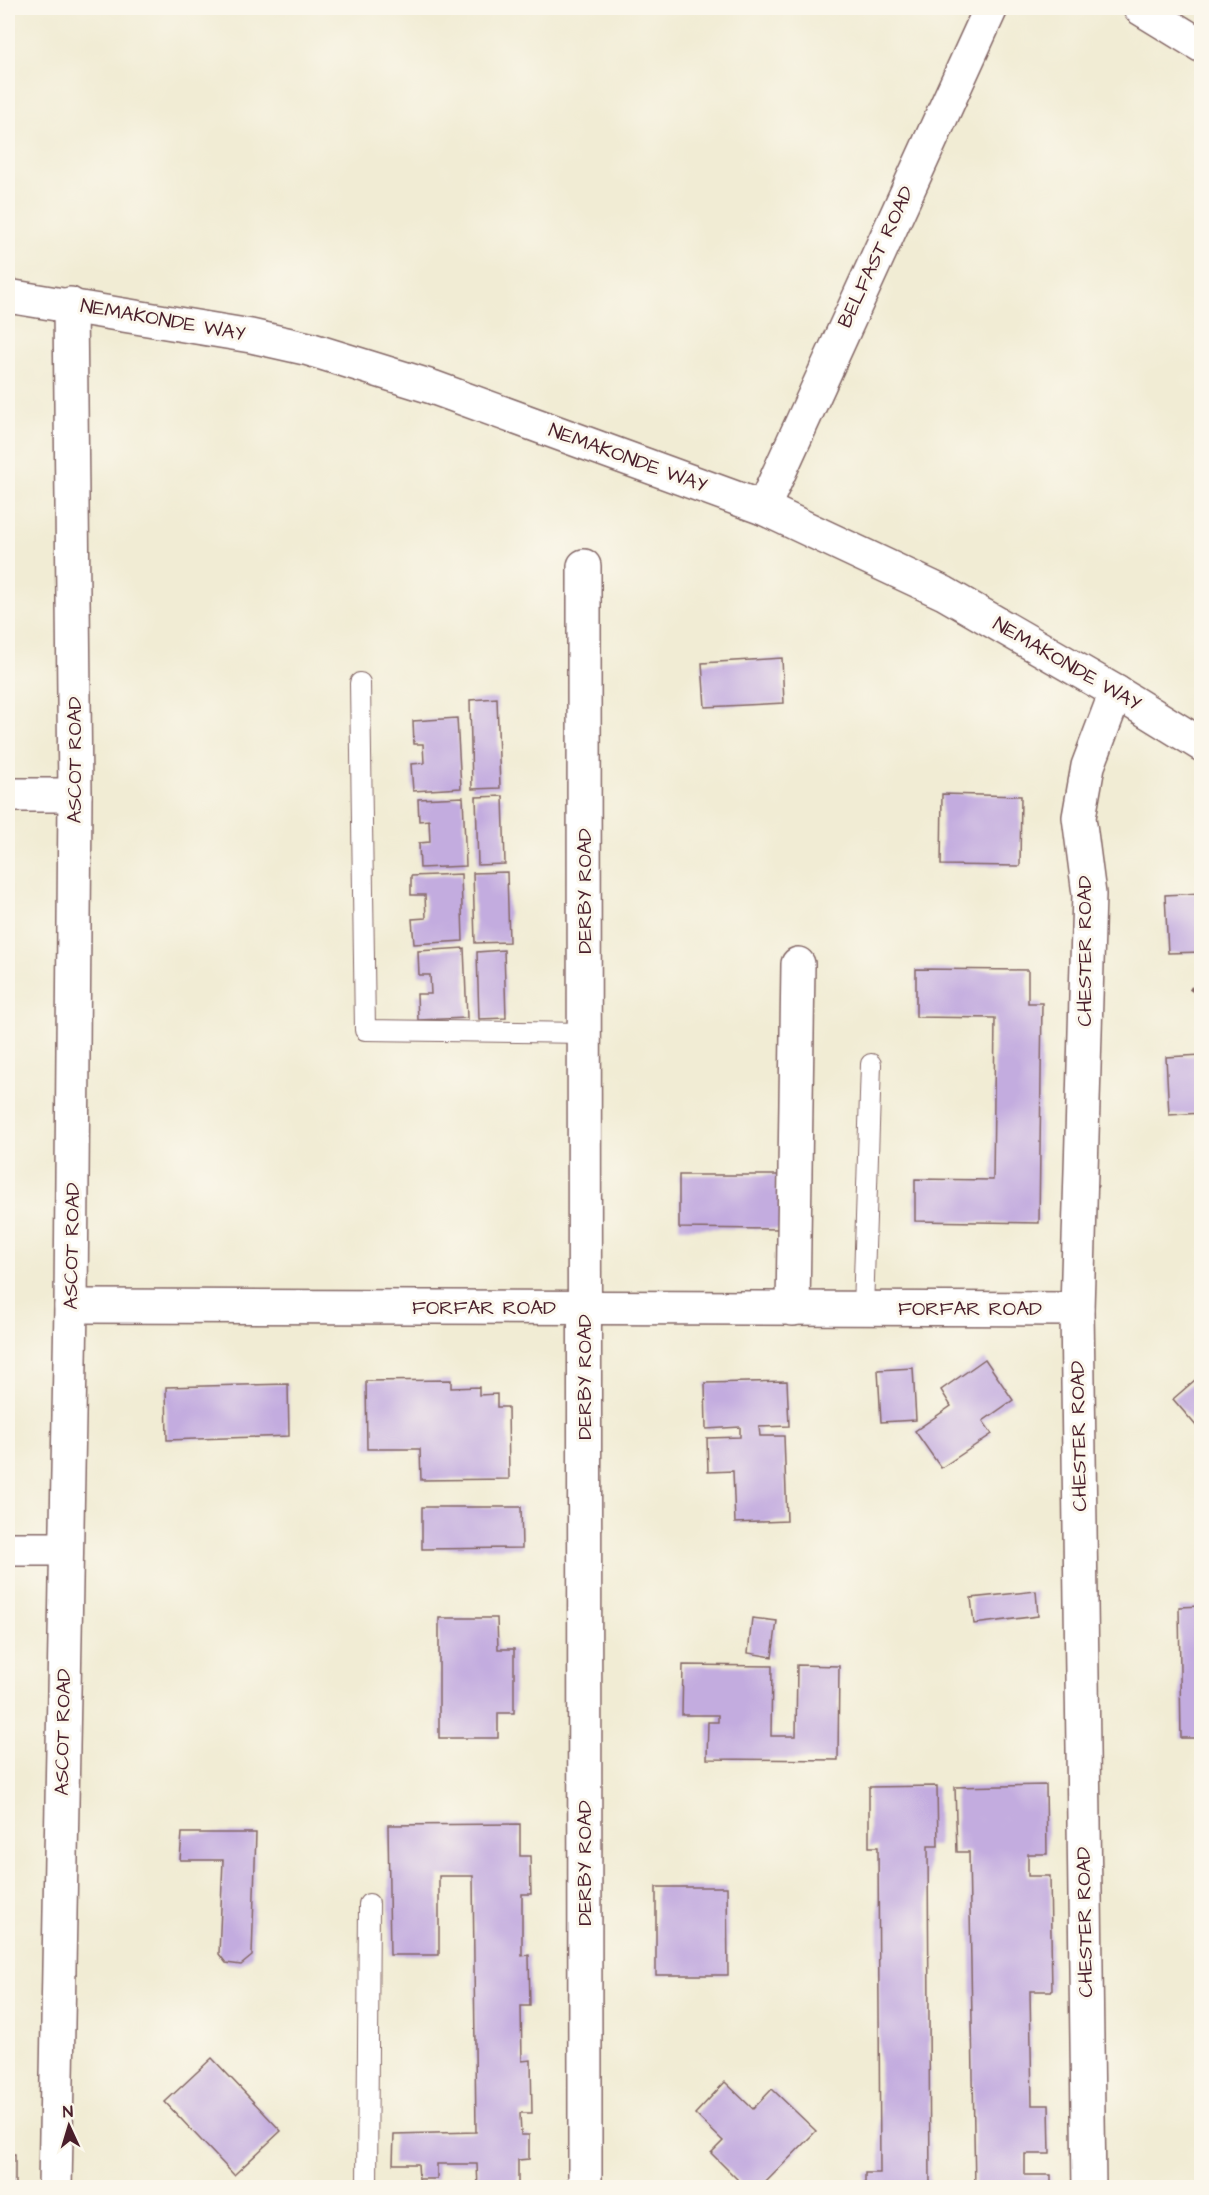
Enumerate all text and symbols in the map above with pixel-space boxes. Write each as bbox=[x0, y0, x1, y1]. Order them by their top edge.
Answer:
street label: BELFAST ROAD bbox=[831, 182, 921, 332]
street label: NEMAKONDE WAY bbox=[78, 292, 248, 348]
street label: NEMAKONDE WAY bbox=[545, 416, 711, 500]
street label: NEMAKONDE WAY bbox=[988, 610, 1147, 718]
street label: ASCOT ROAD bbox=[61, 696, 89, 824]
street label: DERBY ROAD bbox=[571, 828, 599, 954]
street label: CHESTER ROAD bbox=[1071, 875, 1099, 1026]
street label: ASCOT ROAD bbox=[57, 1182, 87, 1310]
street label: FORFAR ROAD bbox=[412, 1294, 556, 1322]
street label: FORFAR ROAD bbox=[898, 1295, 1042, 1323]
street label: DERBY ROAD bbox=[571, 1314, 599, 1440]
street label: CHESTER ROAD bbox=[1064, 1360, 1094, 1512]
street label: ASCOT ROAD bbox=[48, 1668, 78, 1796]
street label: DERBY ROAD bbox=[571, 1800, 599, 1926]
street label: CHESTER ROAD bbox=[1070, 1846, 1100, 1998]
north arrow bbox=[39, 2096, 99, 2156]
text: N bbox=[62, 2101, 74, 2123]

